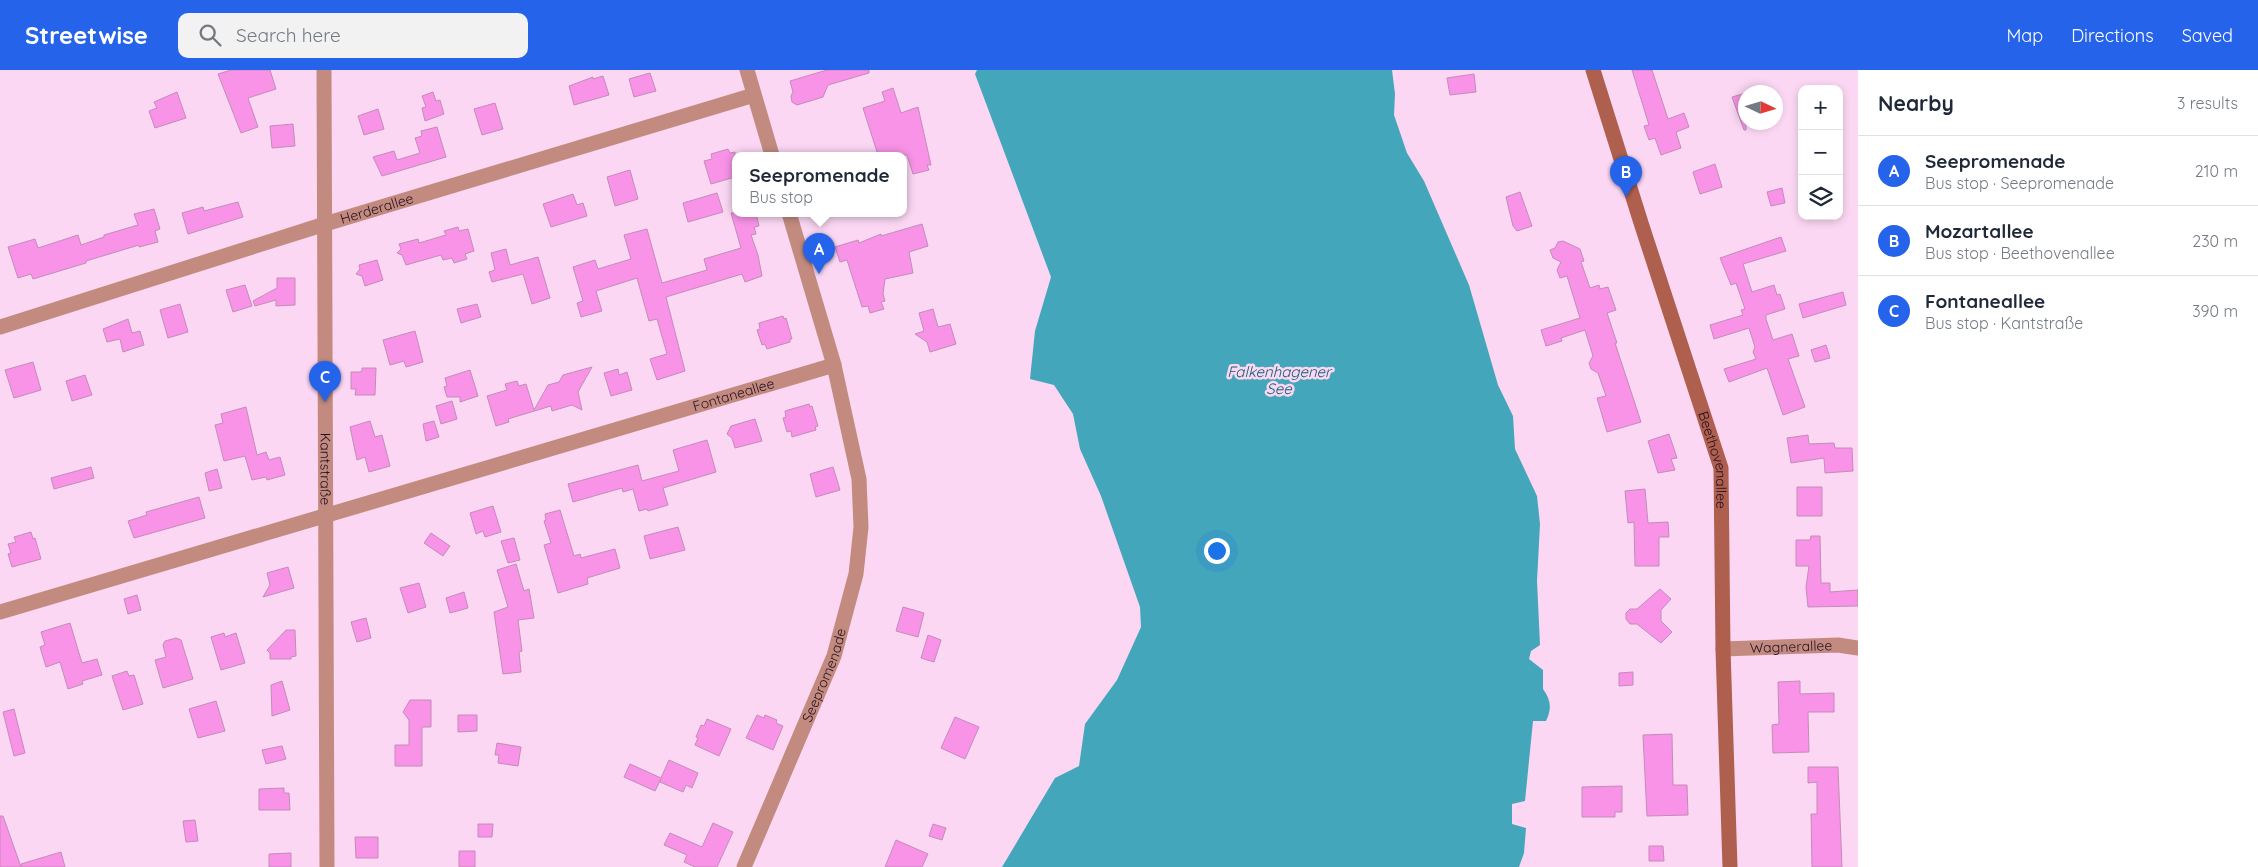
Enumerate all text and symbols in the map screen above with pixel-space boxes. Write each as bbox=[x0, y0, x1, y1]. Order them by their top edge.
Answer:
search box bbox=[178, 13, 528, 58]
text: Streetwise bbox=[25, 20, 148, 50]
icon: search bbox=[196, 21, 224, 49]
text: Search here bbox=[236, 23, 341, 47]
text: Map bbox=[2006, 24, 2043, 47]
text: Directions bbox=[2071, 24, 2154, 47]
text: Saved bbox=[2182, 24, 2233, 47]
north arrow bbox=[1738, 85, 1783, 130]
map controls bbox=[1798, 85, 1843, 220]
button: + bbox=[1798, 85, 1843, 130]
text: Nearby bbox=[1878, 90, 1954, 116]
text: 3 results bbox=[2177, 93, 2238, 113]
button: − bbox=[1798, 130, 1843, 175]
text: Seepromenade bbox=[1925, 149, 2066, 173]
popup bbox=[732, 152, 907, 217]
pin: B bbox=[1610, 156, 1642, 197]
text: A bbox=[1889, 161, 1899, 181]
text: 210 m bbox=[2195, 161, 2238, 181]
text: Seepromenade bbox=[749, 163, 890, 187]
text: Bus stop · Seepromenade bbox=[1925, 173, 2114, 193]
button: layers bbox=[1798, 175, 1843, 220]
text: Bus stop bbox=[749, 187, 813, 207]
street label: Herderallee bbox=[338, 189, 416, 228]
text: Mozartallee bbox=[1925, 219, 2034, 243]
text: B bbox=[1889, 231, 1899, 251]
text: 230 m bbox=[2192, 231, 2238, 251]
pin: A bbox=[803, 233, 835, 274]
text: Bus stop · Beethovenallee bbox=[1925, 243, 2115, 263]
text: Fontaneallee bbox=[1925, 289, 2045, 313]
text: C bbox=[1889, 301, 1899, 321]
text: 390 m bbox=[2192, 301, 2238, 321]
text: Bus stop · Kantstraße bbox=[1925, 313, 2083, 333]
pin: C bbox=[309, 361, 341, 402]
water label: Falkenhagener See bbox=[1227, 362, 1333, 398]
street label: Fontaneallee bbox=[691, 374, 777, 415]
street label: Beethovenallee bbox=[1694, 409, 1730, 509]
street label: Kantstraße bbox=[316, 433, 335, 505]
your location bbox=[1204, 538, 1230, 564]
street label: Seepromenade bbox=[798, 626, 850, 725]
street label: Wagnerallee bbox=[1749, 636, 1833, 657]

